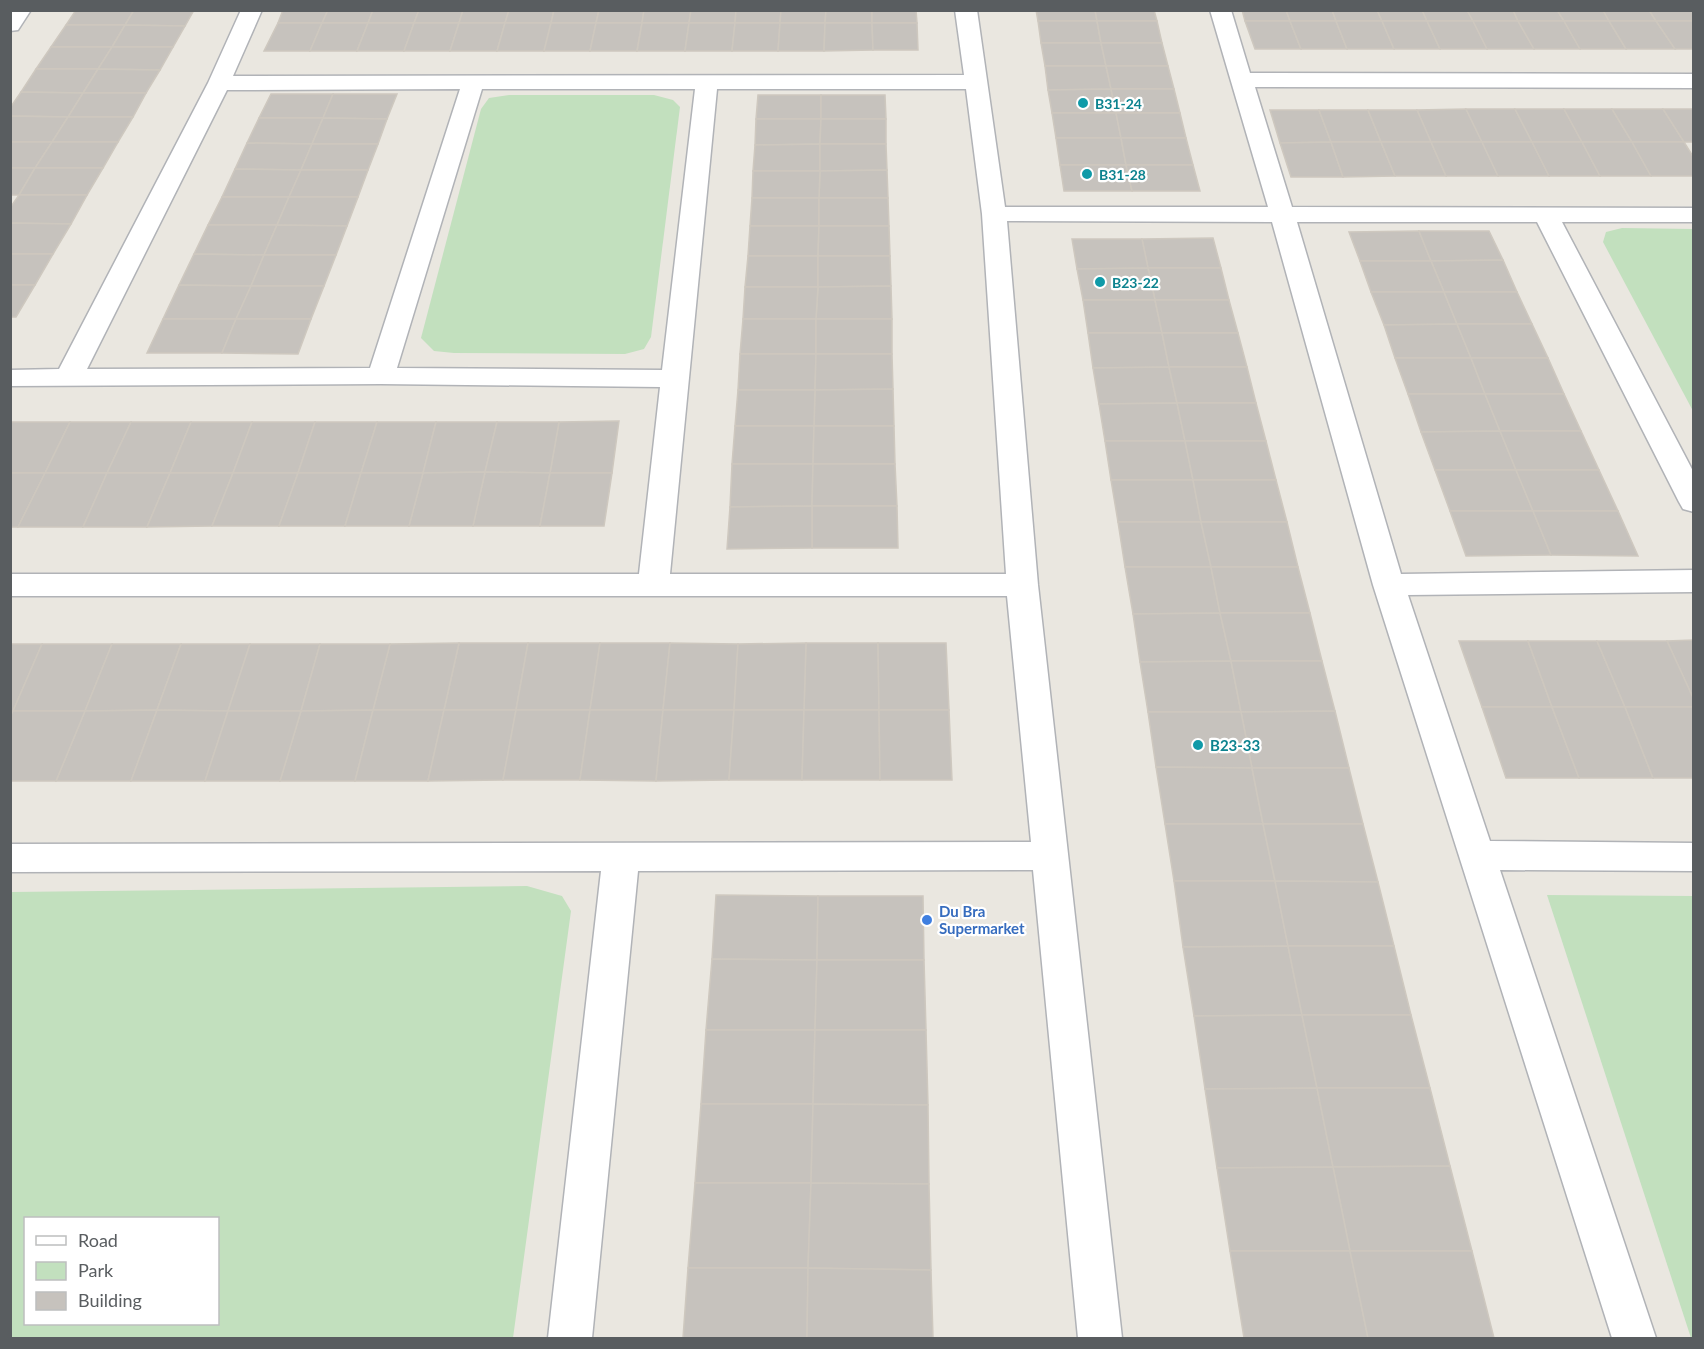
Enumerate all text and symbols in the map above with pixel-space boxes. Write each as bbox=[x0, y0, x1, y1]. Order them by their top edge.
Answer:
place label: B31-24 bbox=[1095, 95, 1142, 112]
marker: B31-24 bbox=[1076, 96, 1090, 110]
place label: B31-28 bbox=[1099, 166, 1146, 183]
marker: B31-28 bbox=[1080, 167, 1094, 181]
place label: B23-22 bbox=[1112, 274, 1159, 291]
marker: B23-22 bbox=[1093, 275, 1107, 289]
place label: B23-33 bbox=[1210, 736, 1260, 754]
marker: B23-33 bbox=[1191, 738, 1205, 752]
place label: Du Bra Supermarket bbox=[939, 902, 1025, 937]
marker: Du Bra Supermarket bbox=[920, 913, 934, 927]
legend bbox=[24, 1217, 219, 1325]
text: Road bbox=[78, 1229, 118, 1251]
text: Park bbox=[78, 1259, 114, 1281]
text: Building bbox=[78, 1289, 142, 1311]

